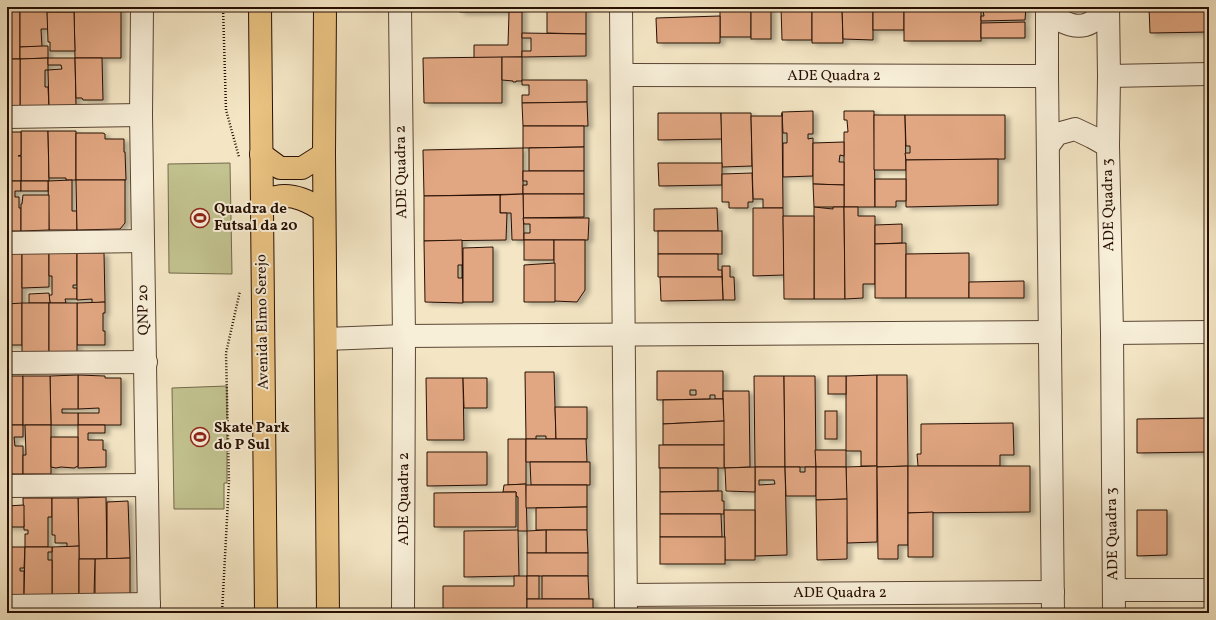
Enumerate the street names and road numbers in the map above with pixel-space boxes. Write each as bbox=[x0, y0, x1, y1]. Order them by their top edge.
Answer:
street label: ADE Quadra 2 bbox=[787, 66, 881, 87]
street label: ADE Quadra 2 bbox=[391, 125, 413, 219]
street label: ADE Quadra 3 bbox=[1098, 158, 1120, 252]
street label: Avenida Elmo Serejo bbox=[251, 254, 275, 390]
street label: QNP 20 bbox=[133, 284, 155, 336]
street label: ADE Quadra 2 bbox=[394, 452, 415, 546]
street label: ADE Quadra 3 bbox=[1102, 487, 1124, 581]
street label: ADE Quadra 2 bbox=[793, 583, 887, 604]

